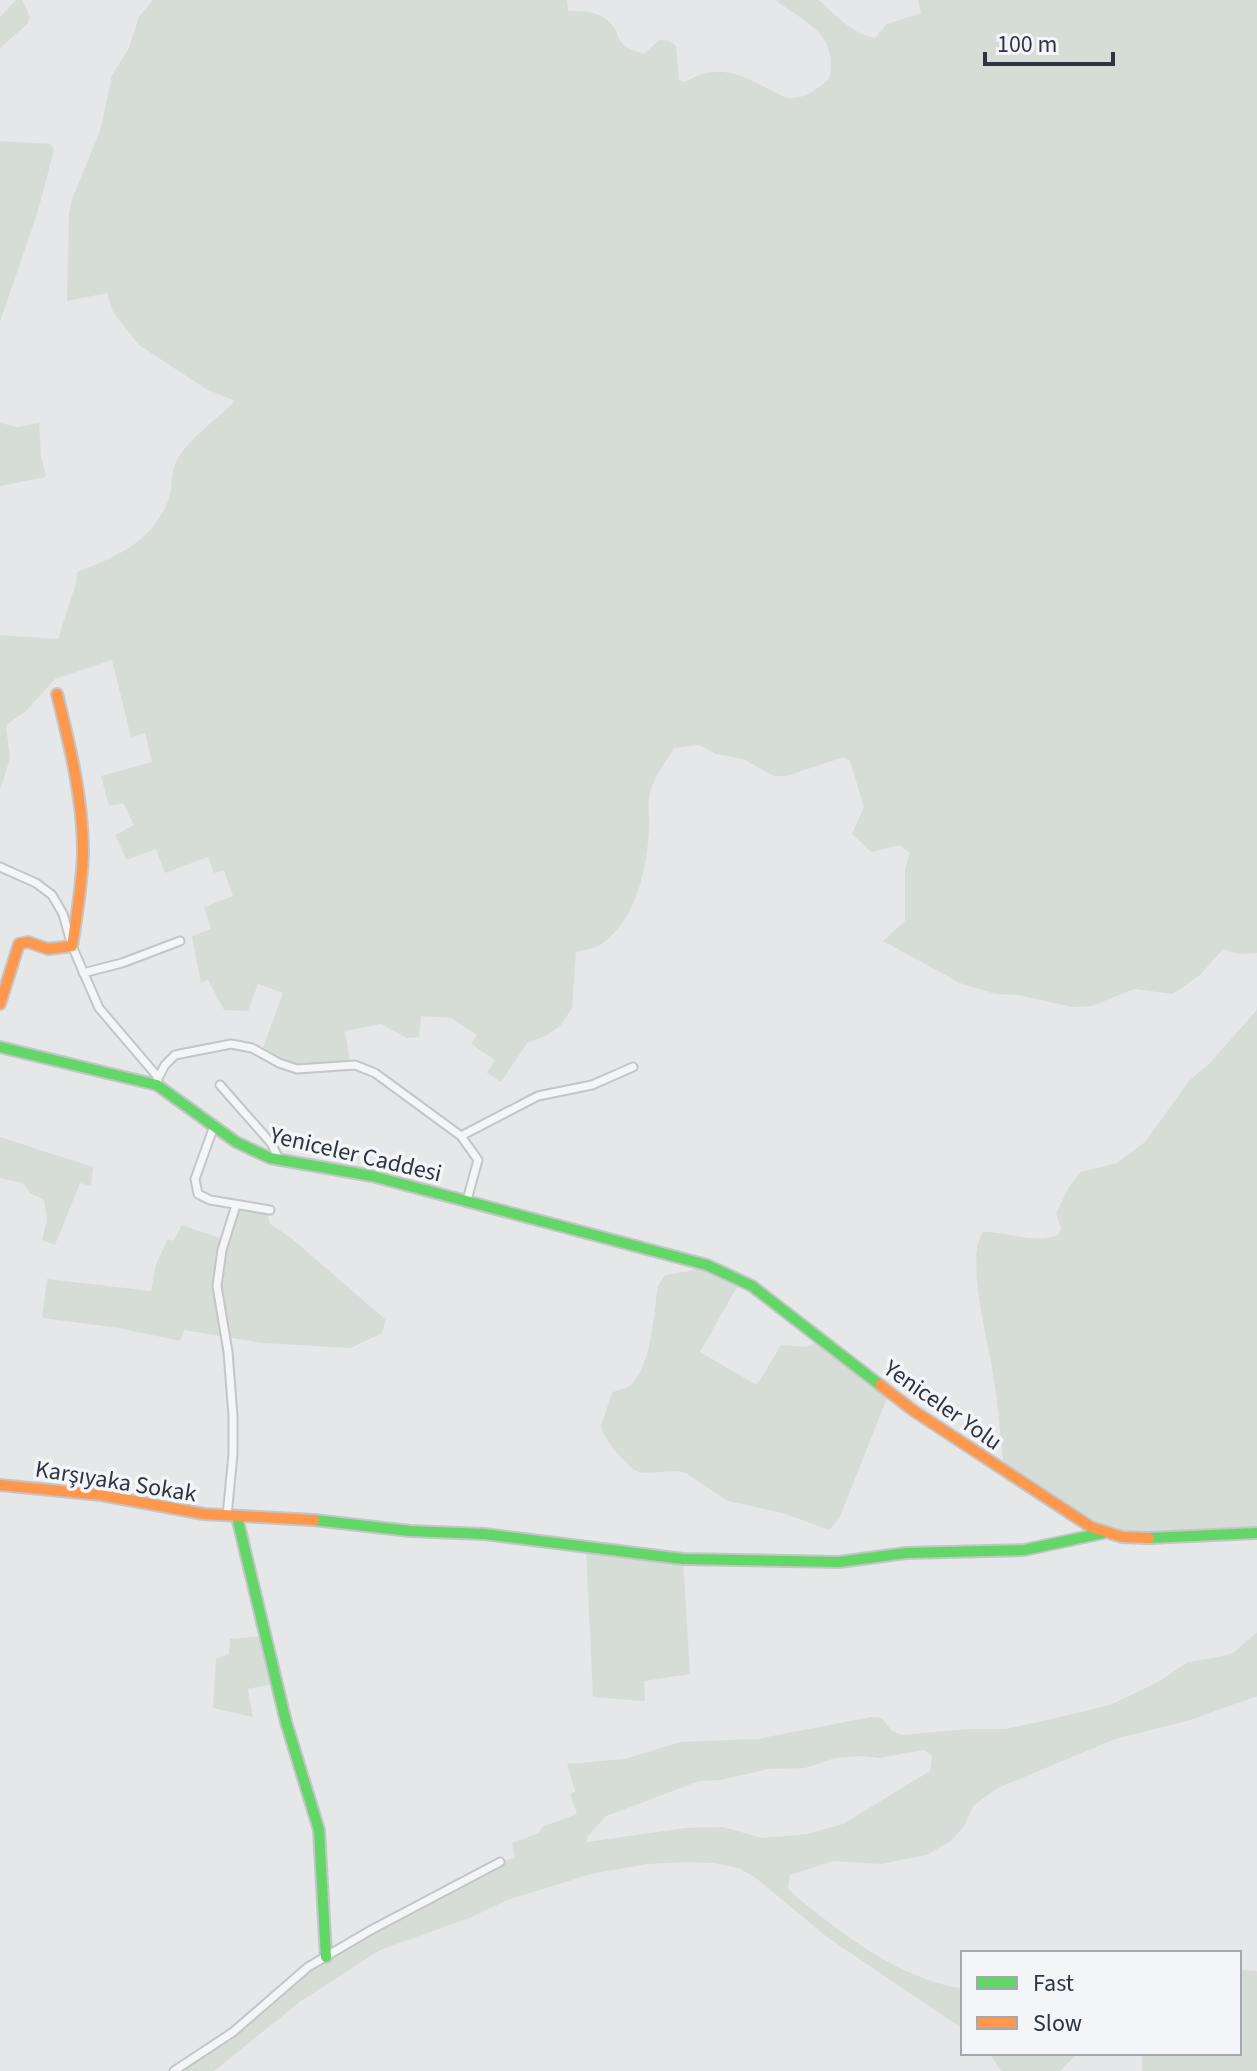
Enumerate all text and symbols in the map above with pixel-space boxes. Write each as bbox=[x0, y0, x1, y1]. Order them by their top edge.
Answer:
scale bar bbox=[985, 16, 1113, 66]
text: 100 m bbox=[997, 27, 1057, 62]
street label: Yeniceler Caddesi bbox=[266, 1118, 445, 1191]
street label: Yeniceler Yolu bbox=[876, 1351, 1009, 1459]
street label: Karşıyaka Sokak bbox=[33, 1451, 199, 1512]
legend bbox=[961, 1951, 1241, 2055]
text: Fast bbox=[1033, 1966, 1074, 2001]
text: Slow bbox=[1033, 2006, 1082, 2041]

